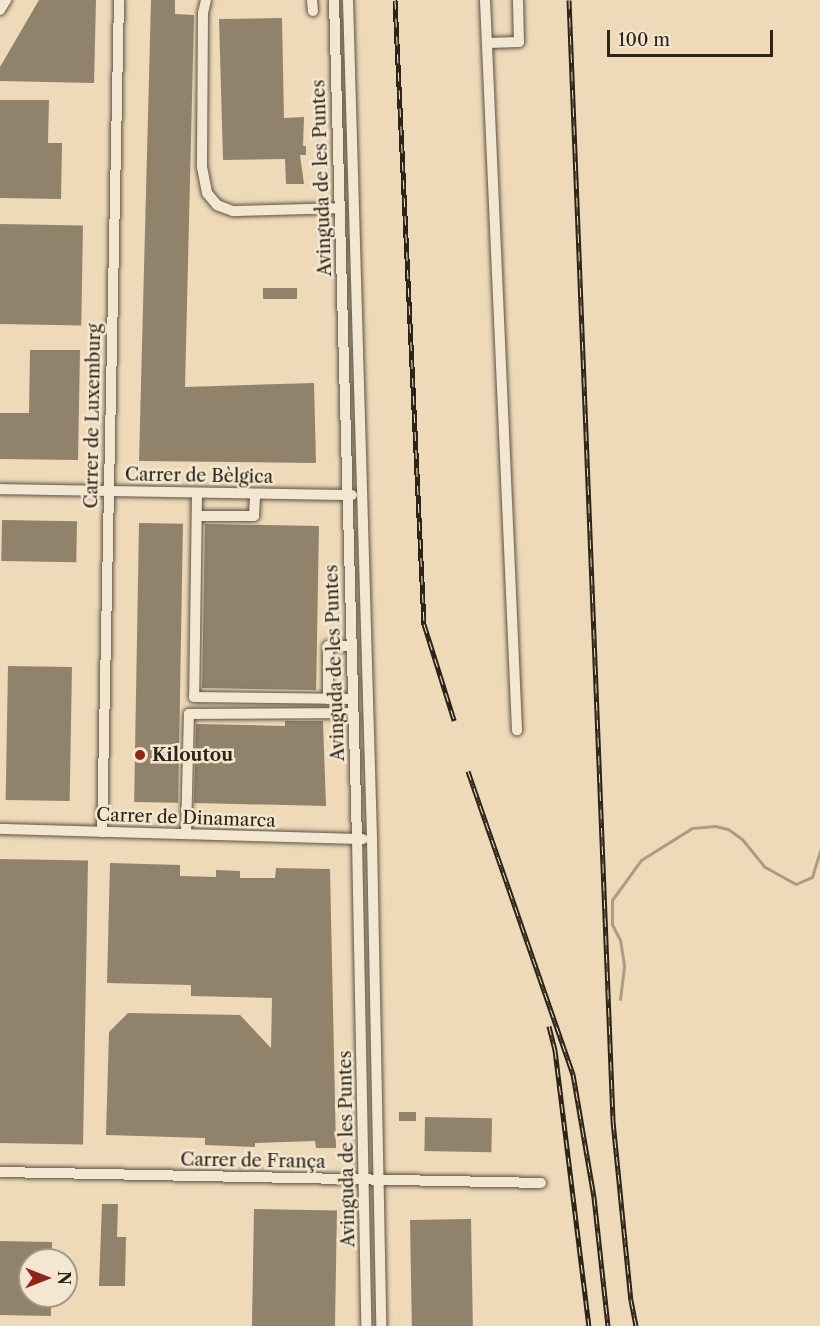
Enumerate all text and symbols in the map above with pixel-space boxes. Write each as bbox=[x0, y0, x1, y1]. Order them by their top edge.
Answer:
scale bar bbox=[610, 18, 776, 56]
text: 100 m bbox=[618, 29, 670, 51]
street label: Avinguda de les Puntes bbox=[308, 79, 336, 277]
street label: Carrer de Luxemburg bbox=[81, 323, 105, 509]
street label: Carrer de Bèlgica bbox=[125, 464, 273, 488]
street label: Avinguda de les Puntes bbox=[321, 564, 349, 762]
place label: Kiloutou bbox=[152, 744, 233, 766]
marker: Kiloutou bbox=[133, 748, 147, 762]
street label: Carrer de Dinamarca bbox=[96, 804, 276, 832]
street label: Avinguda de les Puntes bbox=[334, 1050, 360, 1248]
street label: Carrer de França bbox=[180, 1149, 326, 1173]
north arrow bbox=[18, 1248, 78, 1308]
text: N bbox=[54, 1271, 74, 1285]

